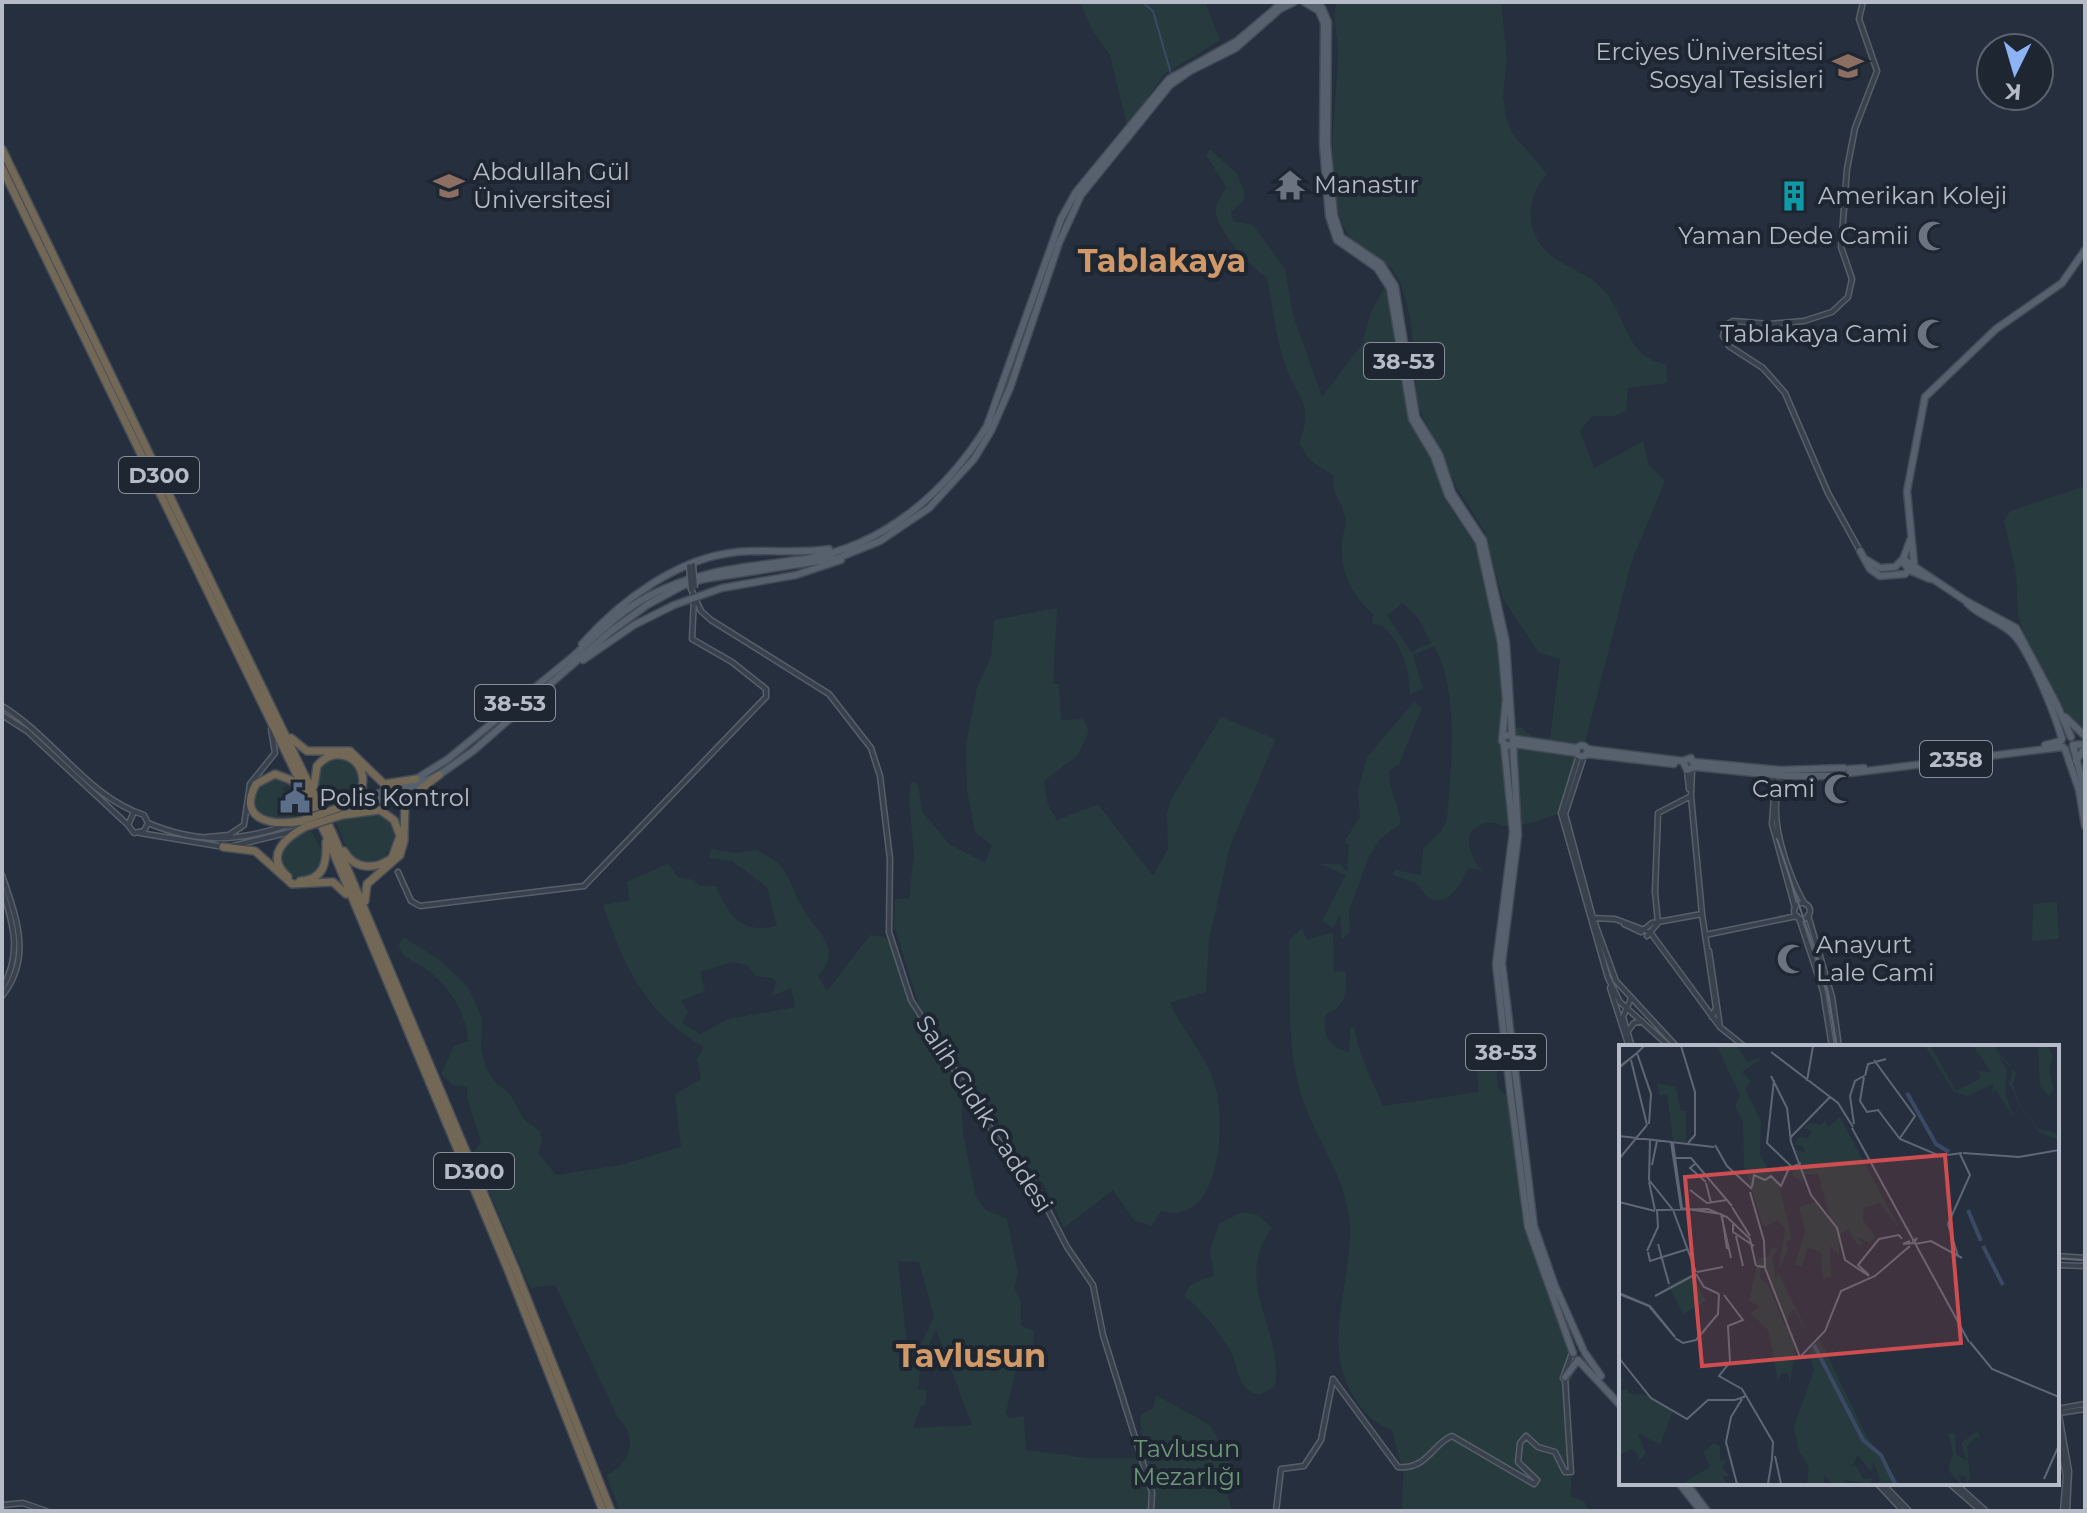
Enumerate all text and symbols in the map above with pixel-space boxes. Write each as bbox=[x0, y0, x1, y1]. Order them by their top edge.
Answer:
north arrow bbox=[1975, 32, 2055, 112]
place label: Erciyes Üniversitesi Sosyal Tesisleri bbox=[1595, 37, 1824, 94]
school or university icon: Erciyes Üniversitesi Sosyal Tesisleri bbox=[1831, 49, 1865, 83]
text: K bbox=[2003, 77, 2023, 106]
place label: Abdullah Gül Üniversitesi bbox=[473, 157, 630, 214]
temple icon: Manastır bbox=[1273, 168, 1307, 202]
school or university icon: Abdullah Gül Üniversitesi bbox=[432, 169, 466, 203]
place label: Manastır bbox=[1314, 170, 1419, 199]
building icon: Amerikan Koleji bbox=[1777, 179, 1811, 213]
place label: Amerikan Koleji bbox=[1818, 181, 2007, 210]
mosque icon: Yaman Dede Camii bbox=[1916, 219, 1950, 253]
place label: Yaman Dede Camii bbox=[1678, 221, 1909, 250]
district label: Tablakaya bbox=[1078, 241, 1246, 280]
mosque icon: Tablakaya Cami bbox=[1915, 317, 1949, 351]
place label: Tablakaya Cami bbox=[1720, 319, 1908, 348]
road number: 38-53 bbox=[1364, 343, 1444, 379]
road number: D300 bbox=[119, 457, 199, 493]
road number: 38-53 bbox=[475, 685, 555, 721]
road number: 2358 bbox=[1920, 741, 1992, 777]
mosque icon: Cami bbox=[1822, 772, 1856, 806]
place label: Cami bbox=[1752, 774, 1815, 803]
public building icon: Polis Kontrol bbox=[278, 781, 312, 815]
place label: Polis Kontrol bbox=[319, 783, 470, 812]
place label: Anayurt Lale Cami bbox=[1816, 930, 1934, 987]
mosque icon: Anayurt Lale Cami bbox=[1775, 942, 1809, 976]
street label: Salih Gıdık Caddesi bbox=[910, 1010, 1059, 1218]
road number: 38-53 bbox=[1466, 1034, 1546, 1070]
inset map bbox=[1619, 1045, 2059, 1485]
road number: D300 bbox=[434, 1153, 514, 1189]
district label: Tavlusun bbox=[896, 1336, 1046, 1375]
park label: Tavlusun Mezarlığı bbox=[1133, 1434, 1241, 1491]

